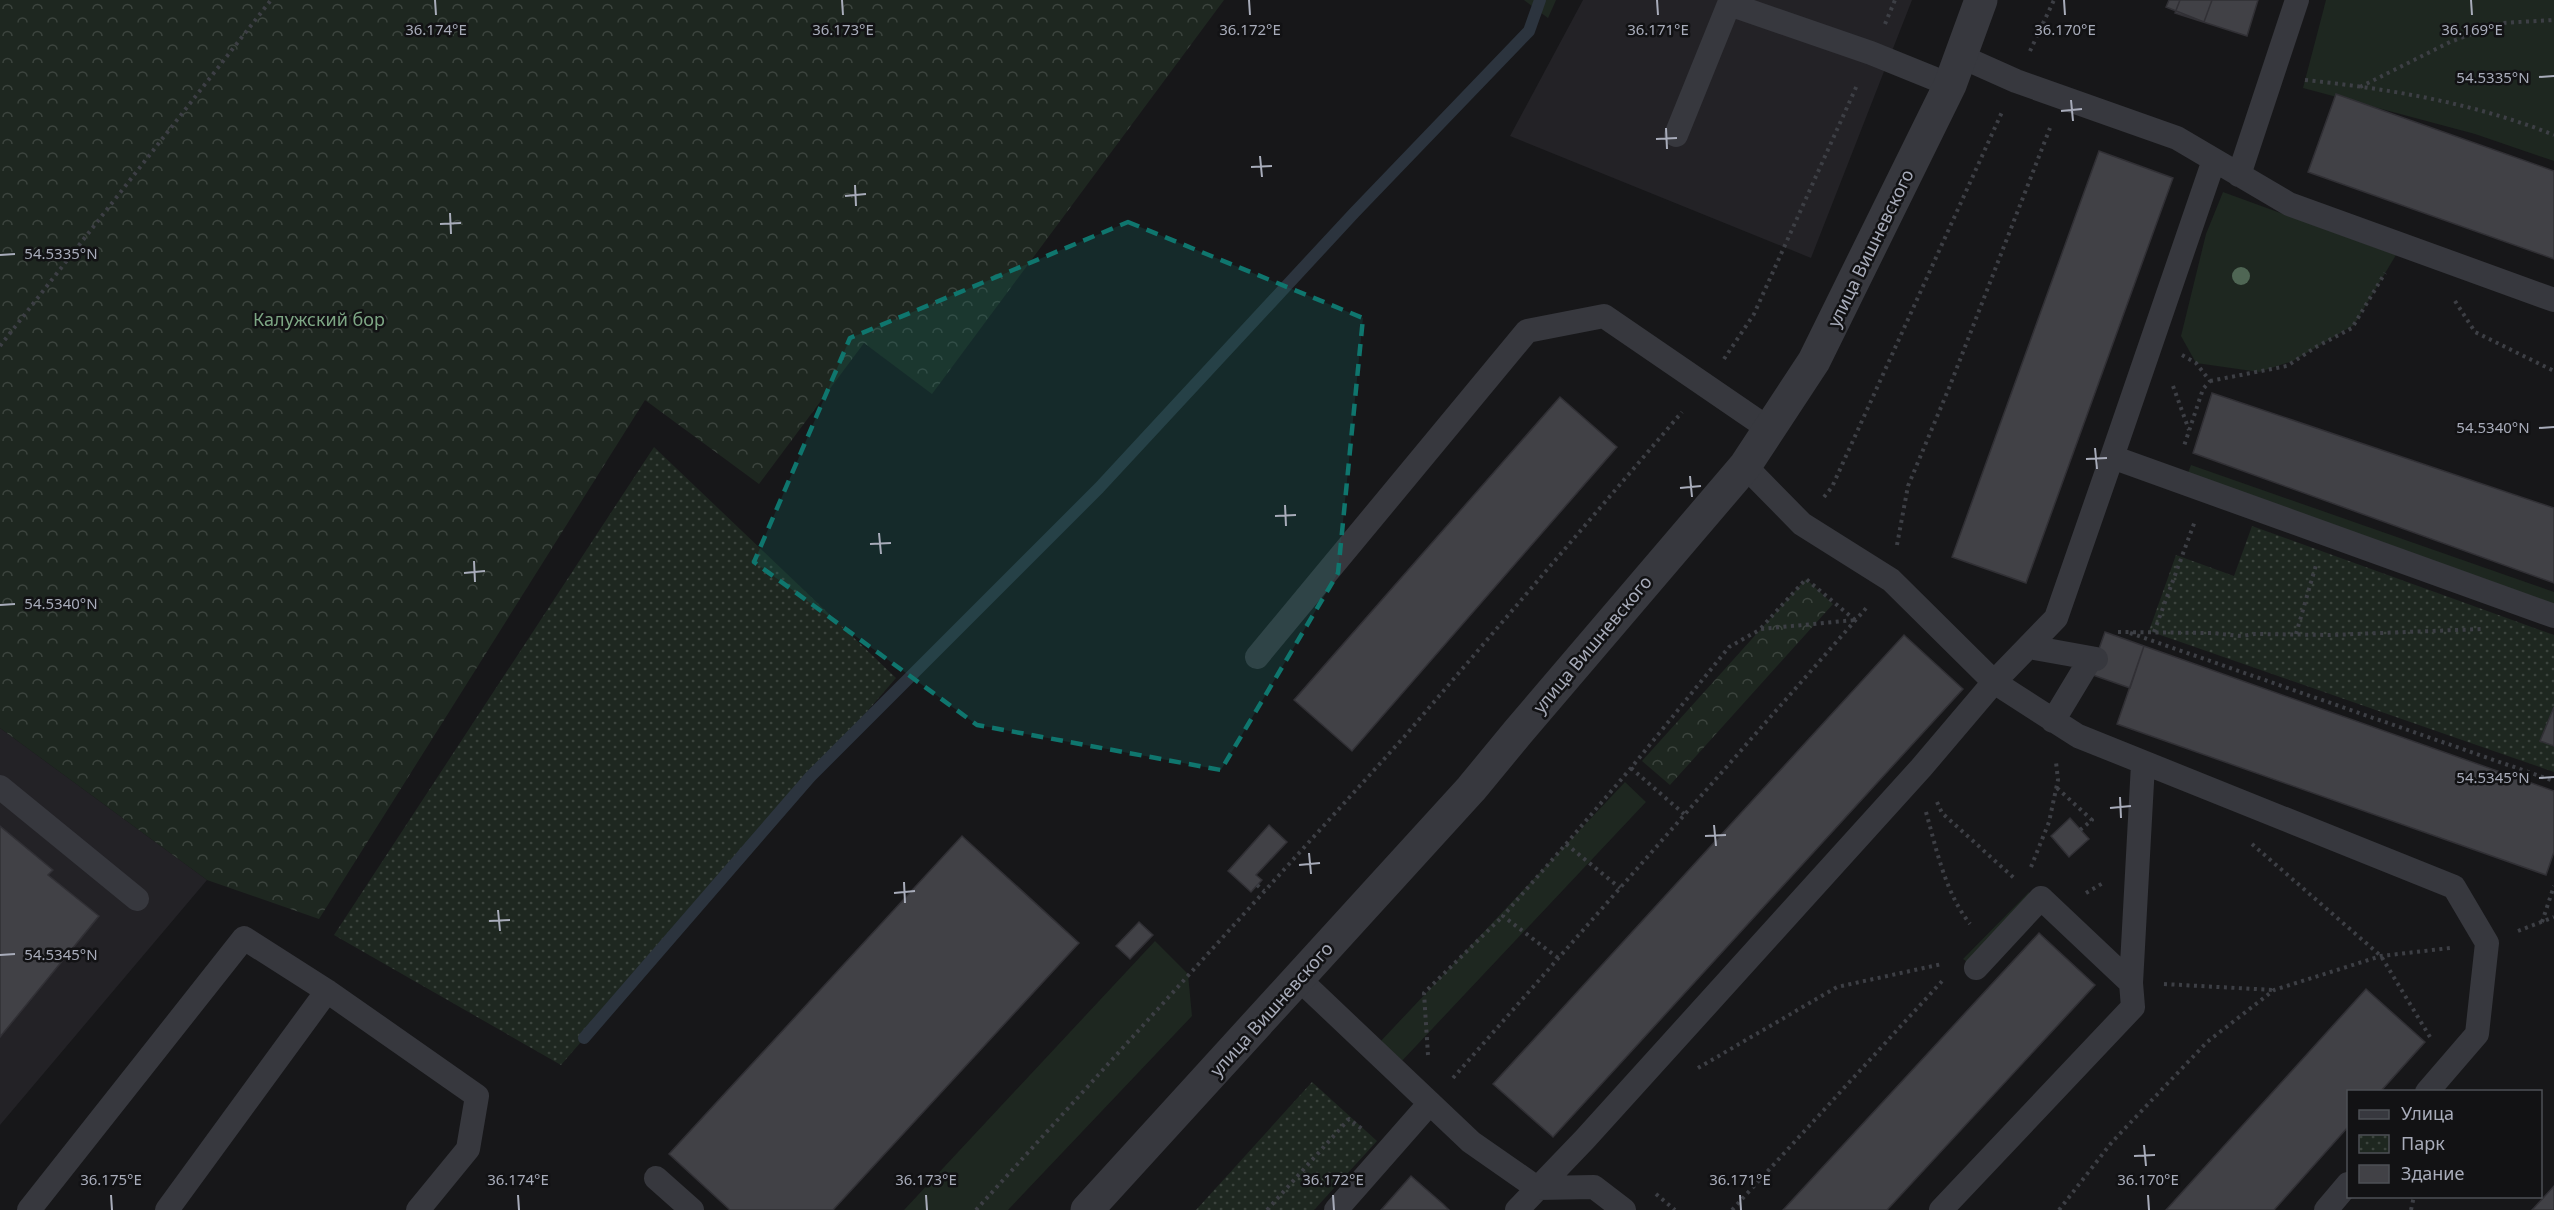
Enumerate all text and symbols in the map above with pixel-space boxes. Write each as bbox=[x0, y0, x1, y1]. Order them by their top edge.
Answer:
text: 36.174°E bbox=[405, 19, 467, 39]
text: 36.173°E bbox=[812, 19, 874, 39]
text: 36.172°E bbox=[1219, 19, 1281, 39]
text: 36.171°E bbox=[1627, 19, 1689, 39]
text: 36.170°E bbox=[2034, 19, 2096, 39]
text: 36.169°E bbox=[2441, 19, 2503, 39]
text: 54.5335°N bbox=[2456, 67, 2530, 87]
street label: улица Вишневского bbox=[1821, 165, 1919, 331]
text: 54.5335°N bbox=[24, 243, 98, 263]
park label: Калужский бор bbox=[253, 307, 385, 331]
text: 54.5340°N bbox=[2456, 417, 2530, 437]
street label: улица Вишневского bbox=[1527, 570, 1657, 718]
text: 54.5340°N bbox=[24, 593, 98, 613]
text: 54.5345°N bbox=[2456, 767, 2530, 787]
street label: улица Вишневского bbox=[1204, 937, 1338, 1081]
text: 54.5345°N bbox=[24, 944, 98, 964]
legend bbox=[2347, 1090, 2542, 1198]
text: Улица bbox=[2401, 1101, 2454, 1125]
text: Парк bbox=[2401, 1131, 2445, 1155]
text: Здание bbox=[2401, 1161, 2465, 1185]
text: 36.175°E bbox=[80, 1169, 142, 1189]
text: 36.174°E bbox=[487, 1169, 549, 1189]
text: 36.173°E bbox=[895, 1169, 957, 1189]
text: 36.172°E bbox=[1302, 1169, 1364, 1189]
text: 36.171°E bbox=[1709, 1169, 1771, 1189]
text: 36.170°E bbox=[2117, 1169, 2179, 1189]

